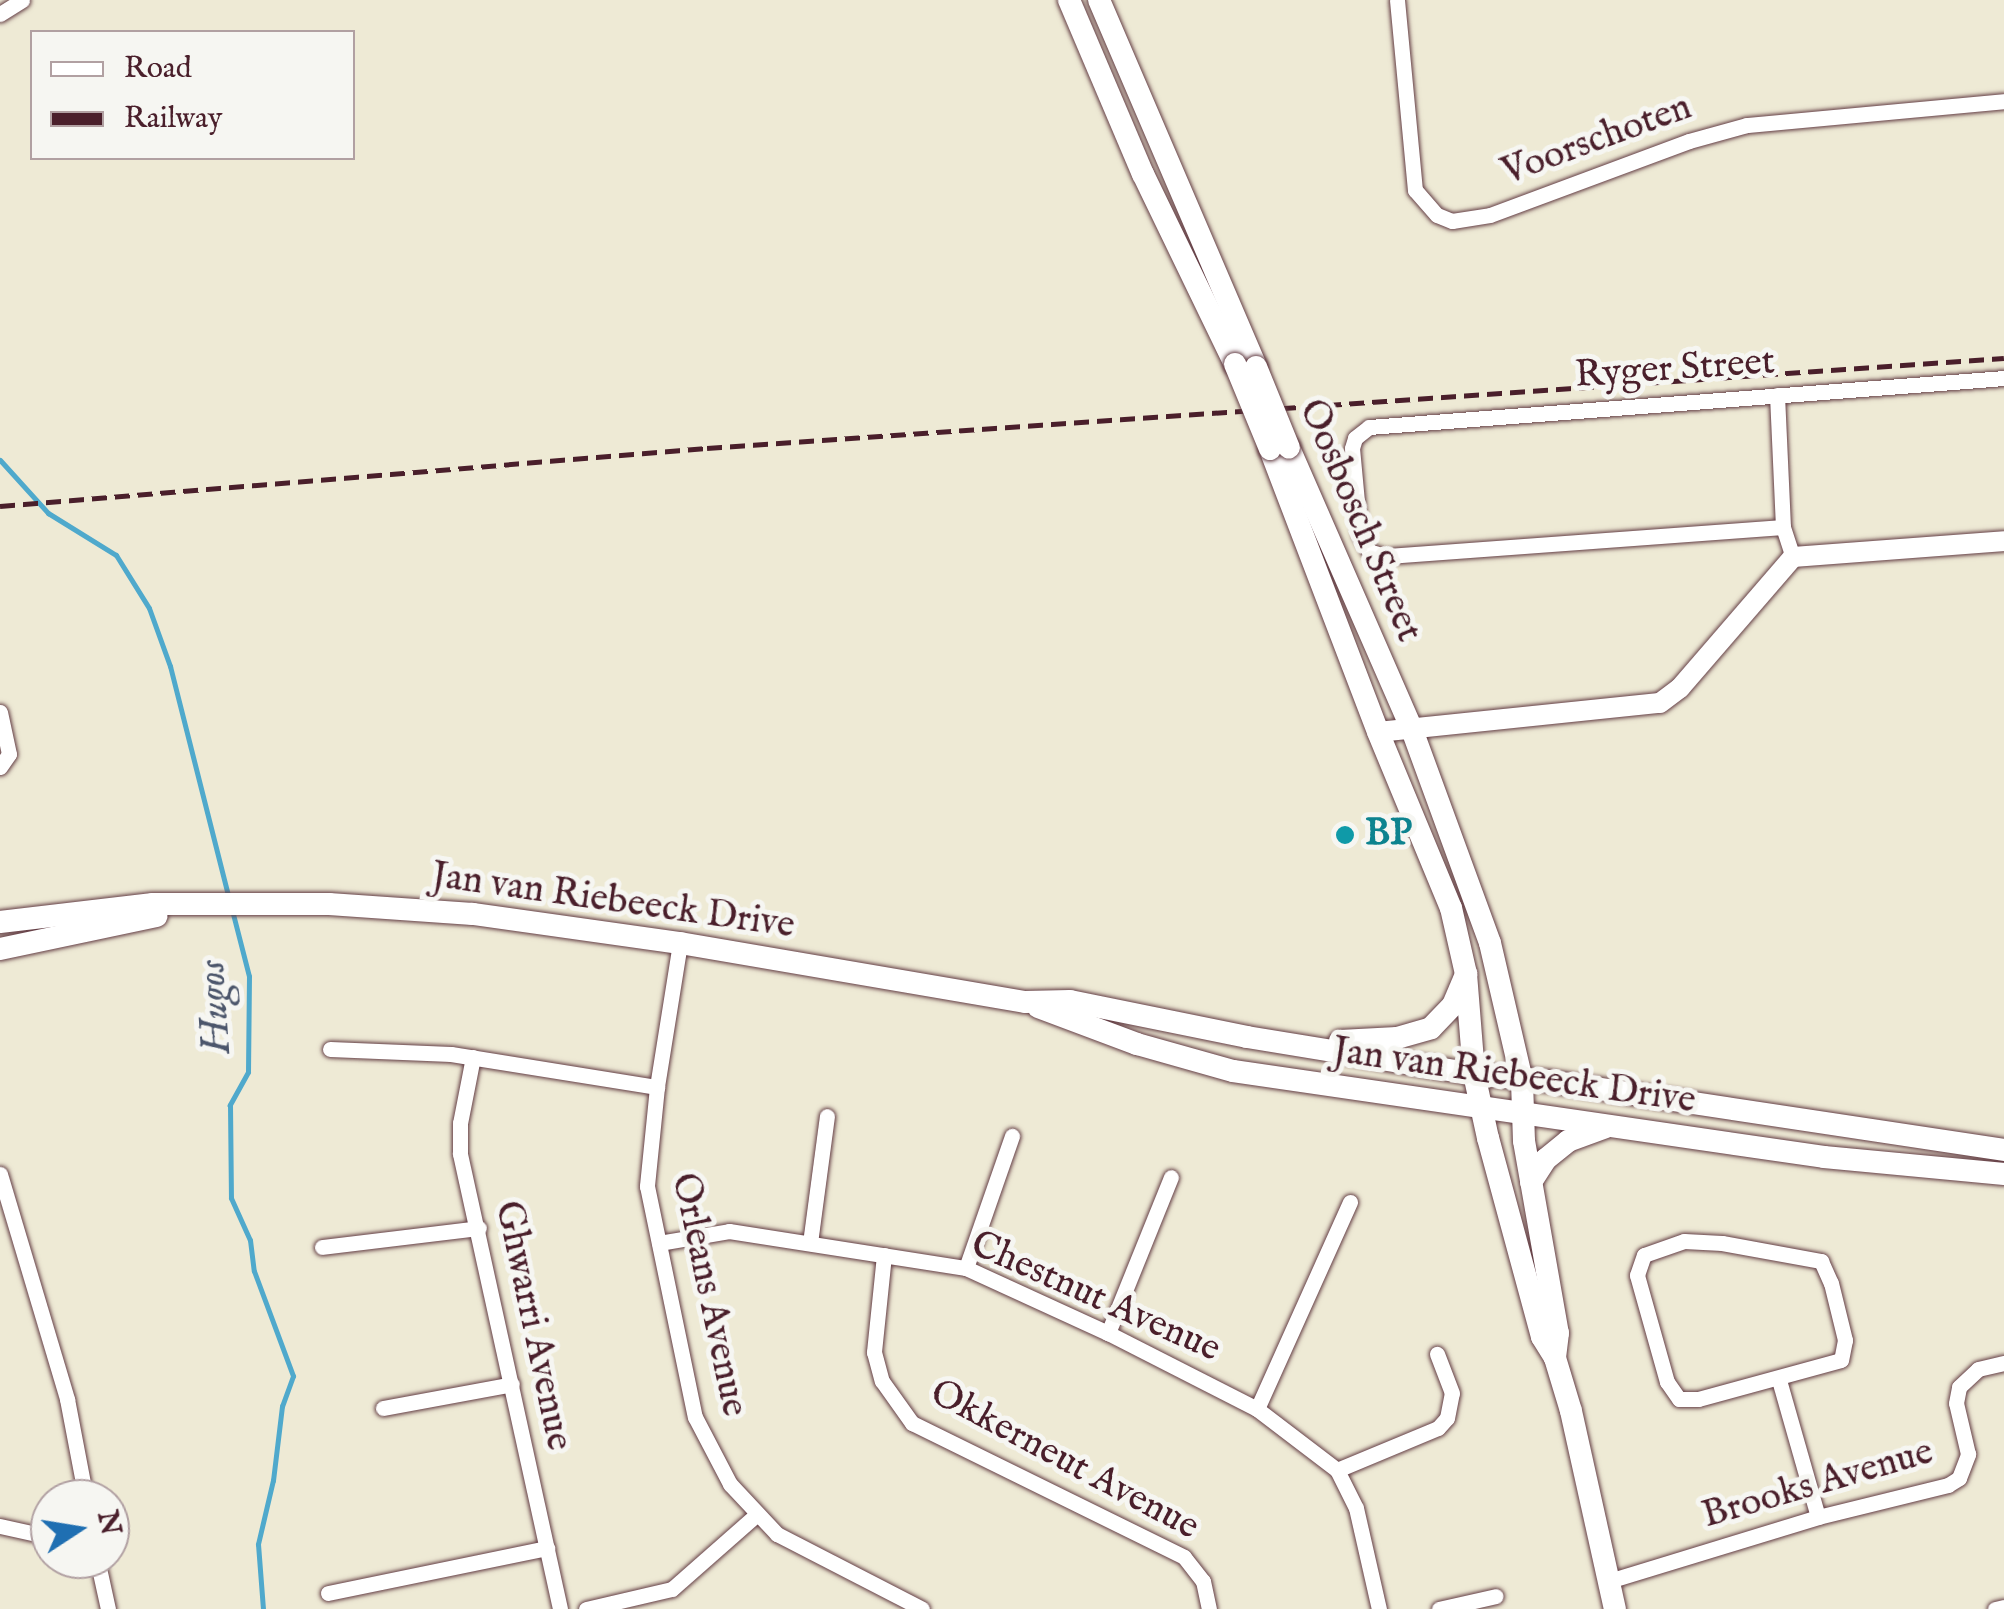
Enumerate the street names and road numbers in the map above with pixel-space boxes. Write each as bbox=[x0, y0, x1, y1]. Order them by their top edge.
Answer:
street label: Voorschoten bbox=[1496, 86, 1698, 196]
street label: Ryger Street bbox=[1574, 340, 1776, 400]
street label: Oosbosch Street bbox=[1287, 393, 1431, 649]
street label: Jan van Riebeeck Drive bbox=[429, 854, 797, 950]
street label: Jan van Riebeeck Drive bbox=[1330, 1029, 1698, 1125]
street label: Orleans Avenue bbox=[660, 1169, 756, 1421]
street label: Ghwarri Avenue bbox=[483, 1197, 581, 1455]
street label: Chestnut Avenue bbox=[963, 1223, 1227, 1373]
street label: Okkerneut Avenue bbox=[922, 1371, 1206, 1551]
street label: Brooks Avenue bbox=[1697, 1430, 1939, 1540]

